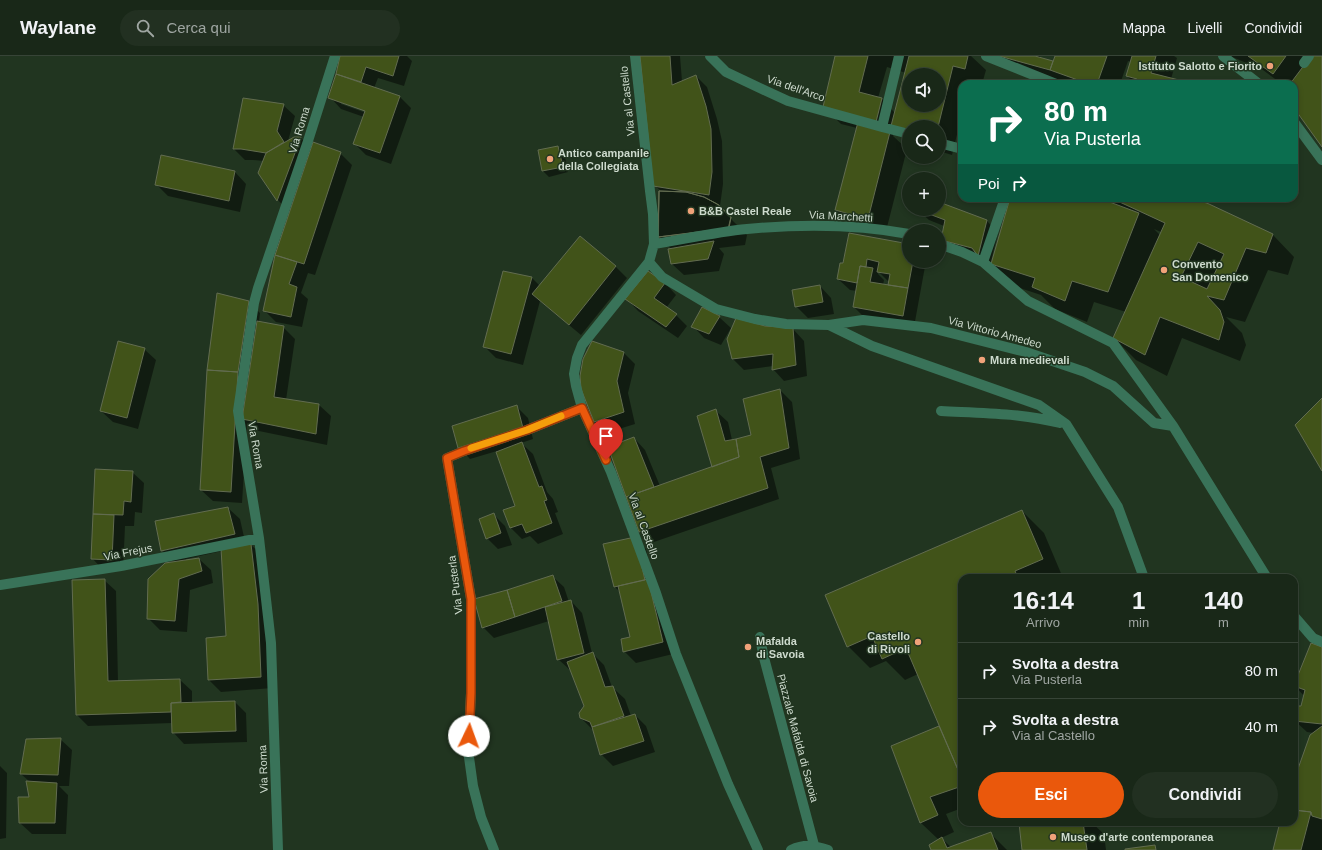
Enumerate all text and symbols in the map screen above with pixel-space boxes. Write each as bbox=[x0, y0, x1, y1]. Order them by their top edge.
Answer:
search box bbox=[120, 10, 400, 46]
text: Waylane bbox=[20, 17, 96, 38]
icon: search bbox=[134, 17, 156, 39]
text: Cerca qui bbox=[166, 19, 231, 36]
text: Mappa bbox=[1123, 20, 1165, 36]
text: Livelli bbox=[1187, 20, 1222, 36]
text: Condividi bbox=[1244, 20, 1302, 36]
place label: Istituto Salotto e Fiorito bbox=[1139, 60, 1262, 72]
marker: Istituto Salotto e Fiorito bbox=[1265, 61, 1275, 71]
street label: Via al Castello bbox=[617, 66, 637, 136]
map controls bbox=[902, 68, 946, 268]
button: sound bbox=[902, 68, 946, 112]
street label: Via dell'Arco bbox=[765, 72, 827, 104]
icon: right bbox=[978, 96, 1030, 148]
text: 80 m bbox=[1044, 96, 1108, 127]
street label: Via Roma bbox=[286, 104, 312, 155]
button: search bbox=[902, 120, 946, 164]
text: Via Pusterla bbox=[1044, 129, 1141, 149]
place label: Antico campanile della Collegiata bbox=[558, 147, 649, 172]
marker: Antico campanile della Collegiata bbox=[545, 154, 555, 164]
button: + bbox=[902, 172, 946, 216]
icon: right bbox=[1008, 172, 1030, 194]
text: Poi bbox=[978, 175, 1000, 192]
place label: B&B Castel Reale bbox=[699, 205, 791, 217]
marker: B&B Castel Reale bbox=[686, 206, 696, 216]
street label: Via Marchetti bbox=[809, 208, 873, 224]
button: − bbox=[902, 224, 946, 268]
place label: Convento San Domenico bbox=[1172, 258, 1249, 283]
marker: Convento San Domenico bbox=[1159, 265, 1169, 275]
street label: Via Vittorio Amedeo bbox=[947, 314, 1043, 350]
place label: Mura medievali bbox=[990, 354, 1069, 366]
marker: Mura medievali bbox=[977, 355, 987, 365]
pin bbox=[589, 419, 623, 460]
street label: Via Roma bbox=[246, 420, 266, 471]
icon: arrive bbox=[595, 425, 617, 447]
street label: Via al Castello bbox=[626, 491, 662, 561]
street label: Via Frejus bbox=[103, 541, 154, 563]
street label: Via Pusterla bbox=[445, 554, 465, 615]
text: 16:14 bbox=[1012, 587, 1074, 614]
text: 1 bbox=[1132, 587, 1145, 614]
text: 140 bbox=[1204, 587, 1244, 614]
text: Arrivo bbox=[1026, 615, 1060, 630]
text: min bbox=[1128, 615, 1149, 630]
text: m bbox=[1218, 615, 1229, 630]
place label: Castello di Rivoli bbox=[867, 630, 910, 655]
place label: Mafalda di Savoia bbox=[756, 635, 805, 660]
marker: Castello di Rivoli bbox=[913, 637, 923, 647]
marker: Mafalda di Savoia bbox=[743, 642, 753, 652]
text: Svolta a destra bbox=[1012, 655, 1119, 672]
icon: right bbox=[978, 660, 1000, 682]
text: 80 m bbox=[1245, 662, 1278, 679]
text: Via Pusterla bbox=[1012, 672, 1082, 687]
street label: Piazzale Mafalda di Savoia bbox=[775, 673, 821, 804]
text: Svolta a destra bbox=[1012, 711, 1119, 728]
position arrow bbox=[448, 715, 490, 757]
icon: right bbox=[978, 716, 1000, 738]
text: 40 m bbox=[1245, 718, 1278, 735]
text: Via al Castello bbox=[1012, 728, 1095, 743]
street label: Via Roma bbox=[256, 744, 270, 793]
button: Esci bbox=[978, 772, 1124, 818]
button: Condividi bbox=[1132, 772, 1278, 818]
place label: Museo d'arte contemporanea bbox=[1061, 831, 1214, 843]
marker: Museo d'arte contemporanea bbox=[1048, 832, 1058, 842]

